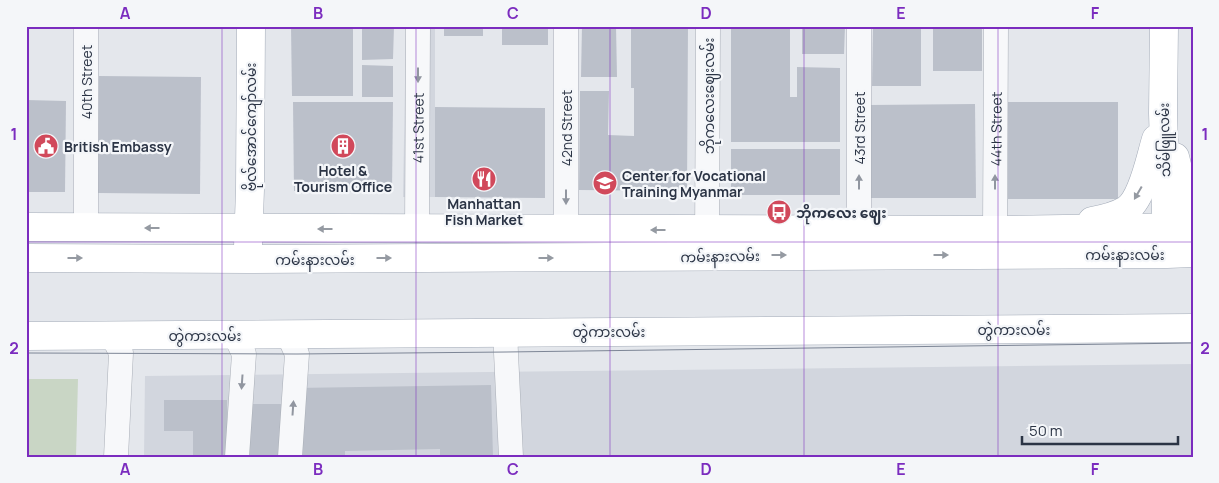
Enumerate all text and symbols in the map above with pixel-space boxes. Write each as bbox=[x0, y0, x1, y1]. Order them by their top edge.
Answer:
text: A bbox=[120, 2, 131, 24]
text: B bbox=[313, 2, 323, 24]
text: C bbox=[507, 2, 519, 24]
text: D bbox=[700, 2, 712, 24]
text: E bbox=[896, 2, 906, 24]
text: F bbox=[1091, 2, 1100, 24]
street label: ဘိုကလေးဈေးလမ်း bbox=[699, 38, 721, 154]
street label: 40th Street bbox=[77, 44, 96, 119]
street label: ဗိုလ်အောင်ကျော်လမ်း bbox=[241, 63, 263, 191]
one-way arrow bbox=[414, 67, 422, 83]
street label: 42nd Street bbox=[557, 89, 576, 166]
street label: 43rd Street bbox=[850, 91, 869, 165]
street label: 44th Street bbox=[986, 91, 1005, 166]
street label: 41st Street bbox=[408, 92, 427, 163]
street label: သိမ်ဖြူလမ်း bbox=[1154, 103, 1177, 177]
text: 1 bbox=[10, 123, 18, 145]
text: 1 bbox=[1201, 123, 1209, 145]
public building icon: British Embassy bbox=[33, 133, 59, 159]
building icon: Hotel & Tourism Office bbox=[330, 133, 356, 159]
place label: British Embassy bbox=[64, 137, 172, 156]
place label: Hotel & Tourism Office bbox=[294, 161, 392, 196]
restaurant icon: Manhattan Fish Market bbox=[471, 166, 497, 192]
place label: Center for Vocational Training Myanmar bbox=[622, 166, 766, 201]
school or university icon: Center for Vocational Training Myanmar bbox=[592, 170, 618, 196]
one-way arrow bbox=[855, 173, 863, 189]
one-way arrow bbox=[992, 173, 1000, 189]
one-way arrow bbox=[1134, 185, 1142, 200]
one-way arrow bbox=[562, 190, 570, 206]
place label: Manhattan Fish Market bbox=[445, 194, 523, 229]
bus stop icon: ဘိုကလေး ဈေး bbox=[766, 199, 792, 225]
place label: ဘိုကလေး ဈေး bbox=[796, 203, 887, 225]
one-way arrow bbox=[144, 224, 160, 232]
one-way arrow bbox=[316, 225, 332, 233]
one-way arrow bbox=[650, 226, 666, 234]
street label: ကမ်းနားလမ်း bbox=[1085, 245, 1165, 267]
street label: ကမ်းနားလမ်း bbox=[680, 246, 760, 269]
street label: ကမ်းနားလမ်း bbox=[275, 250, 355, 272]
one-way arrow bbox=[771, 251, 787, 259]
one-way arrow bbox=[934, 251, 950, 259]
one-way arrow bbox=[539, 253, 555, 261]
one-way arrow bbox=[67, 254, 83, 262]
one-way arrow bbox=[376, 254, 392, 262]
street label: တွဲကားလမ်း bbox=[978, 320, 1050, 341]
street label: တွဲကားလမ်း bbox=[573, 322, 645, 343]
street label: တွဲကားလမ်း bbox=[169, 326, 241, 347]
text: 2 bbox=[9, 337, 19, 359]
text: 2 bbox=[1200, 337, 1210, 359]
one-way arrow bbox=[238, 374, 246, 390]
one-way arrow bbox=[290, 400, 298, 416]
scale bar bbox=[1022, 413, 1178, 445]
text: 50 m bbox=[1029, 420, 1063, 441]
text: A bbox=[120, 458, 131, 480]
text: B bbox=[313, 458, 323, 480]
text: C bbox=[507, 458, 519, 480]
text: D bbox=[700, 458, 712, 480]
text: E bbox=[896, 458, 906, 480]
text: F bbox=[1091, 458, 1100, 480]

